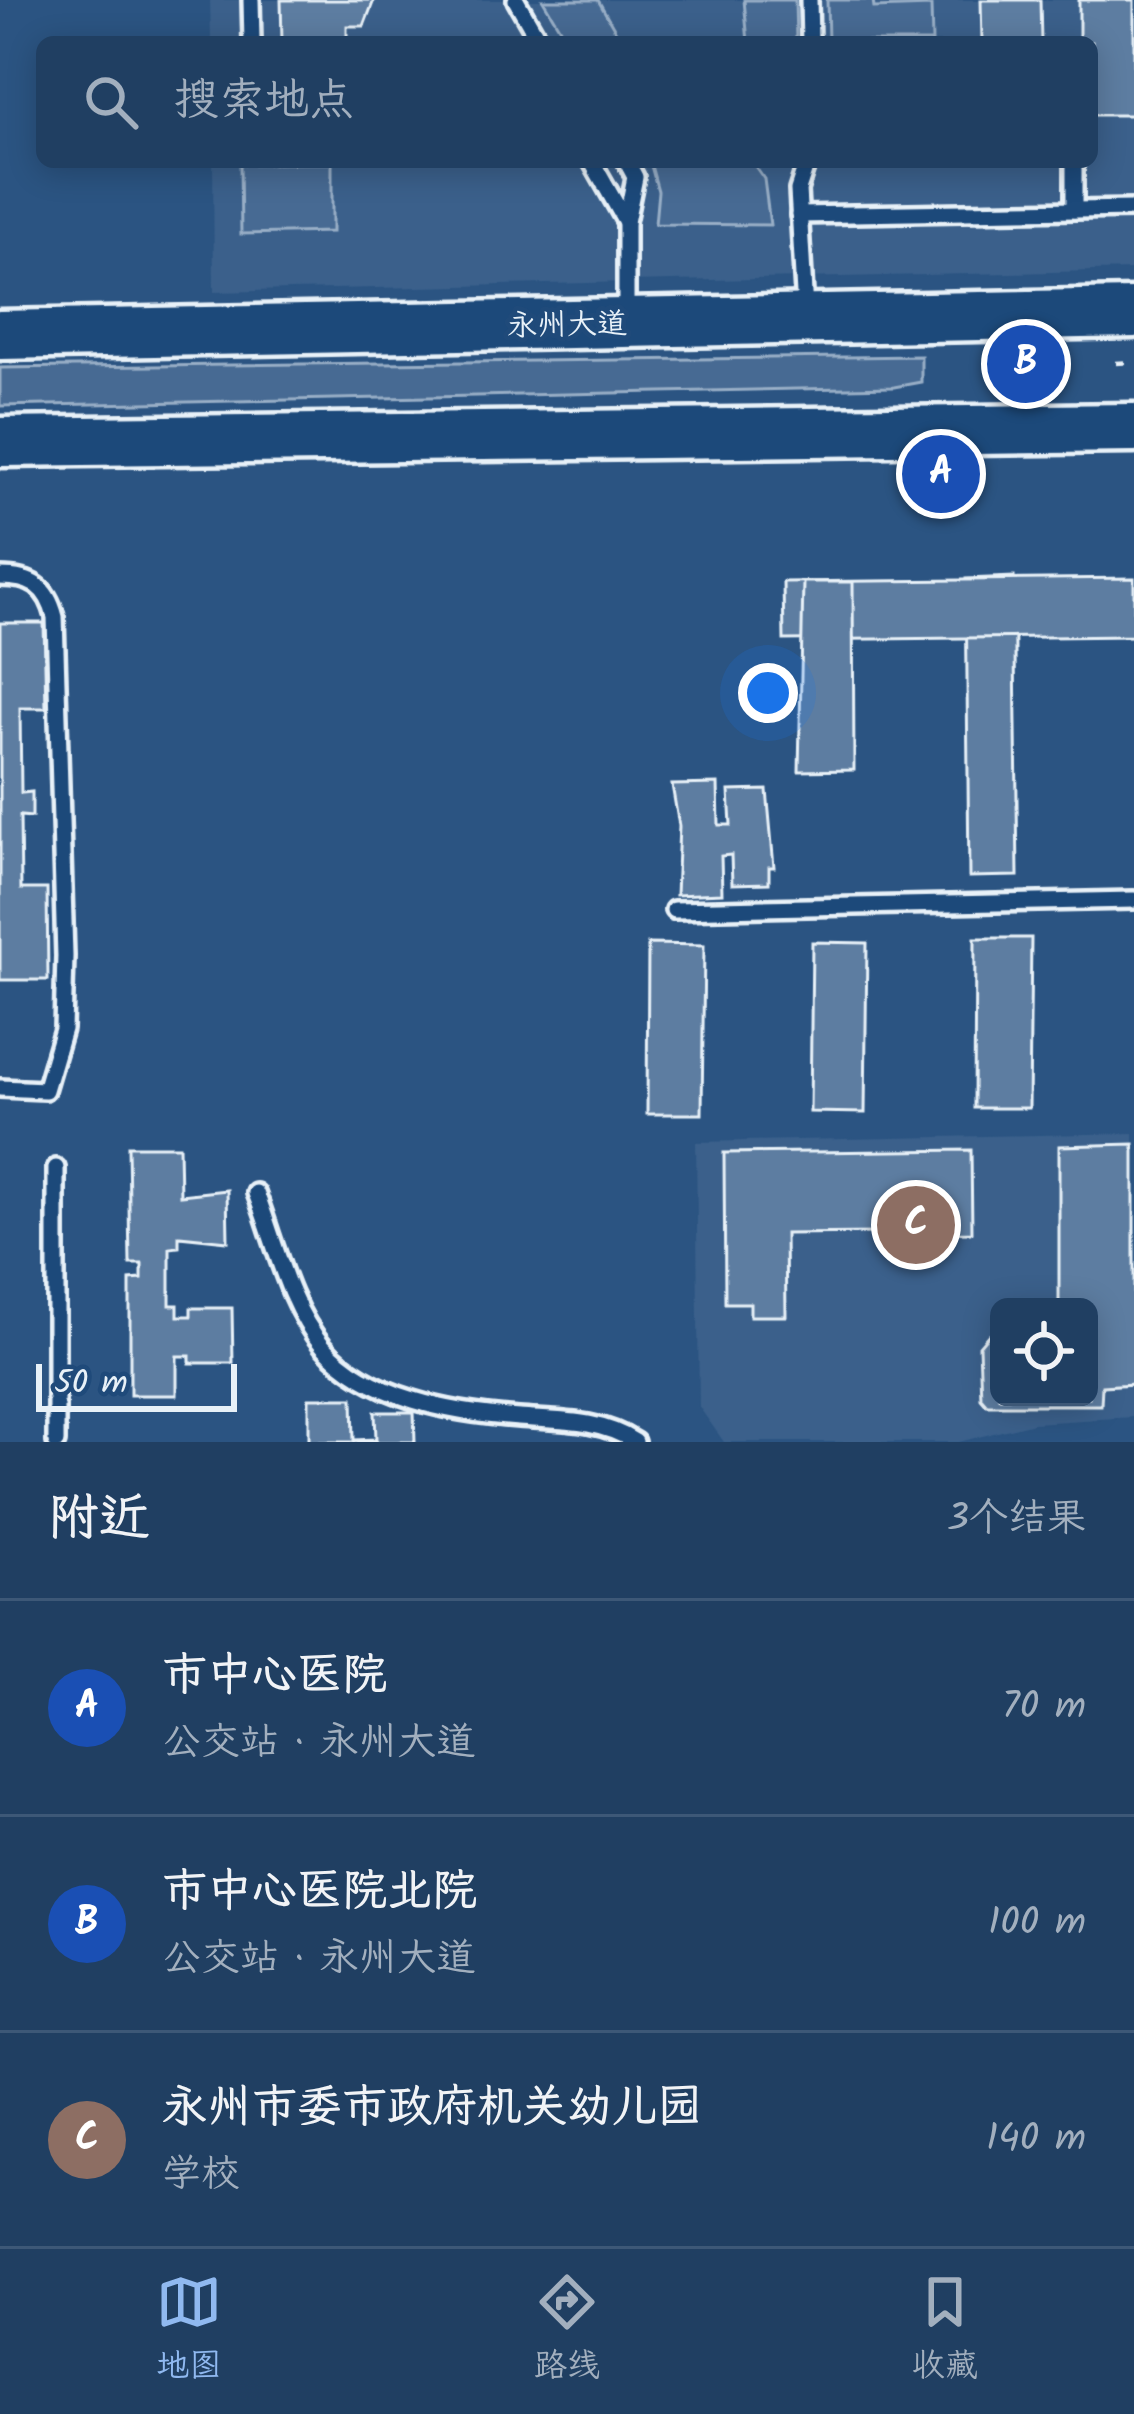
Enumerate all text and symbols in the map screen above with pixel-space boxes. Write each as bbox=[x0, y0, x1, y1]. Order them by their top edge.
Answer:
search box bbox=[36, 36, 1098, 168]
text: 搜索地点 bbox=[174, 66, 354, 138]
icon: search bbox=[78, 69, 144, 135]
street label: 永州大道 bbox=[507, 301, 627, 351]
pin: B bbox=[987, 319, 1065, 409]
pin: A bbox=[902, 429, 980, 519]
your location bbox=[738, 663, 798, 723]
pin: C bbox=[877, 1180, 955, 1270]
map controls bbox=[990, 1298, 1098, 1406]
button: locate bbox=[990, 1298, 1098, 1406]
scale bar bbox=[36, 1358, 237, 1411]
text: 50 m bbox=[54, 1358, 128, 1411]
text: 附近 bbox=[48, 1480, 150, 1561]
text: 3个结果 bbox=[947, 1489, 1086, 1551]
text: 市中心医院 bbox=[162, 1641, 387, 1713]
text: A bbox=[75, 1677, 99, 1739]
text: 70 m bbox=[1002, 1677, 1086, 1739]
text: 公交站 · 永州大道 bbox=[162, 1713, 476, 1775]
text: 市中心医院北院 bbox=[162, 1857, 477, 1929]
text: B bbox=[75, 1893, 99, 1955]
text: 100 m bbox=[988, 1893, 1086, 1955]
text: 公交站 · 永州大道 bbox=[162, 1929, 476, 1991]
text: 永州市委市政府机关幼儿园 bbox=[162, 2073, 702, 2145]
text: C bbox=[75, 2109, 99, 2171]
text: 140 m bbox=[986, 2109, 1086, 2171]
text: 学校 bbox=[162, 2145, 240, 2207]
tab: 地图 bbox=[156, 2269, 222, 2394]
tab: 路线 bbox=[534, 2269, 600, 2394]
tab: 收藏 bbox=[912, 2269, 978, 2394]

